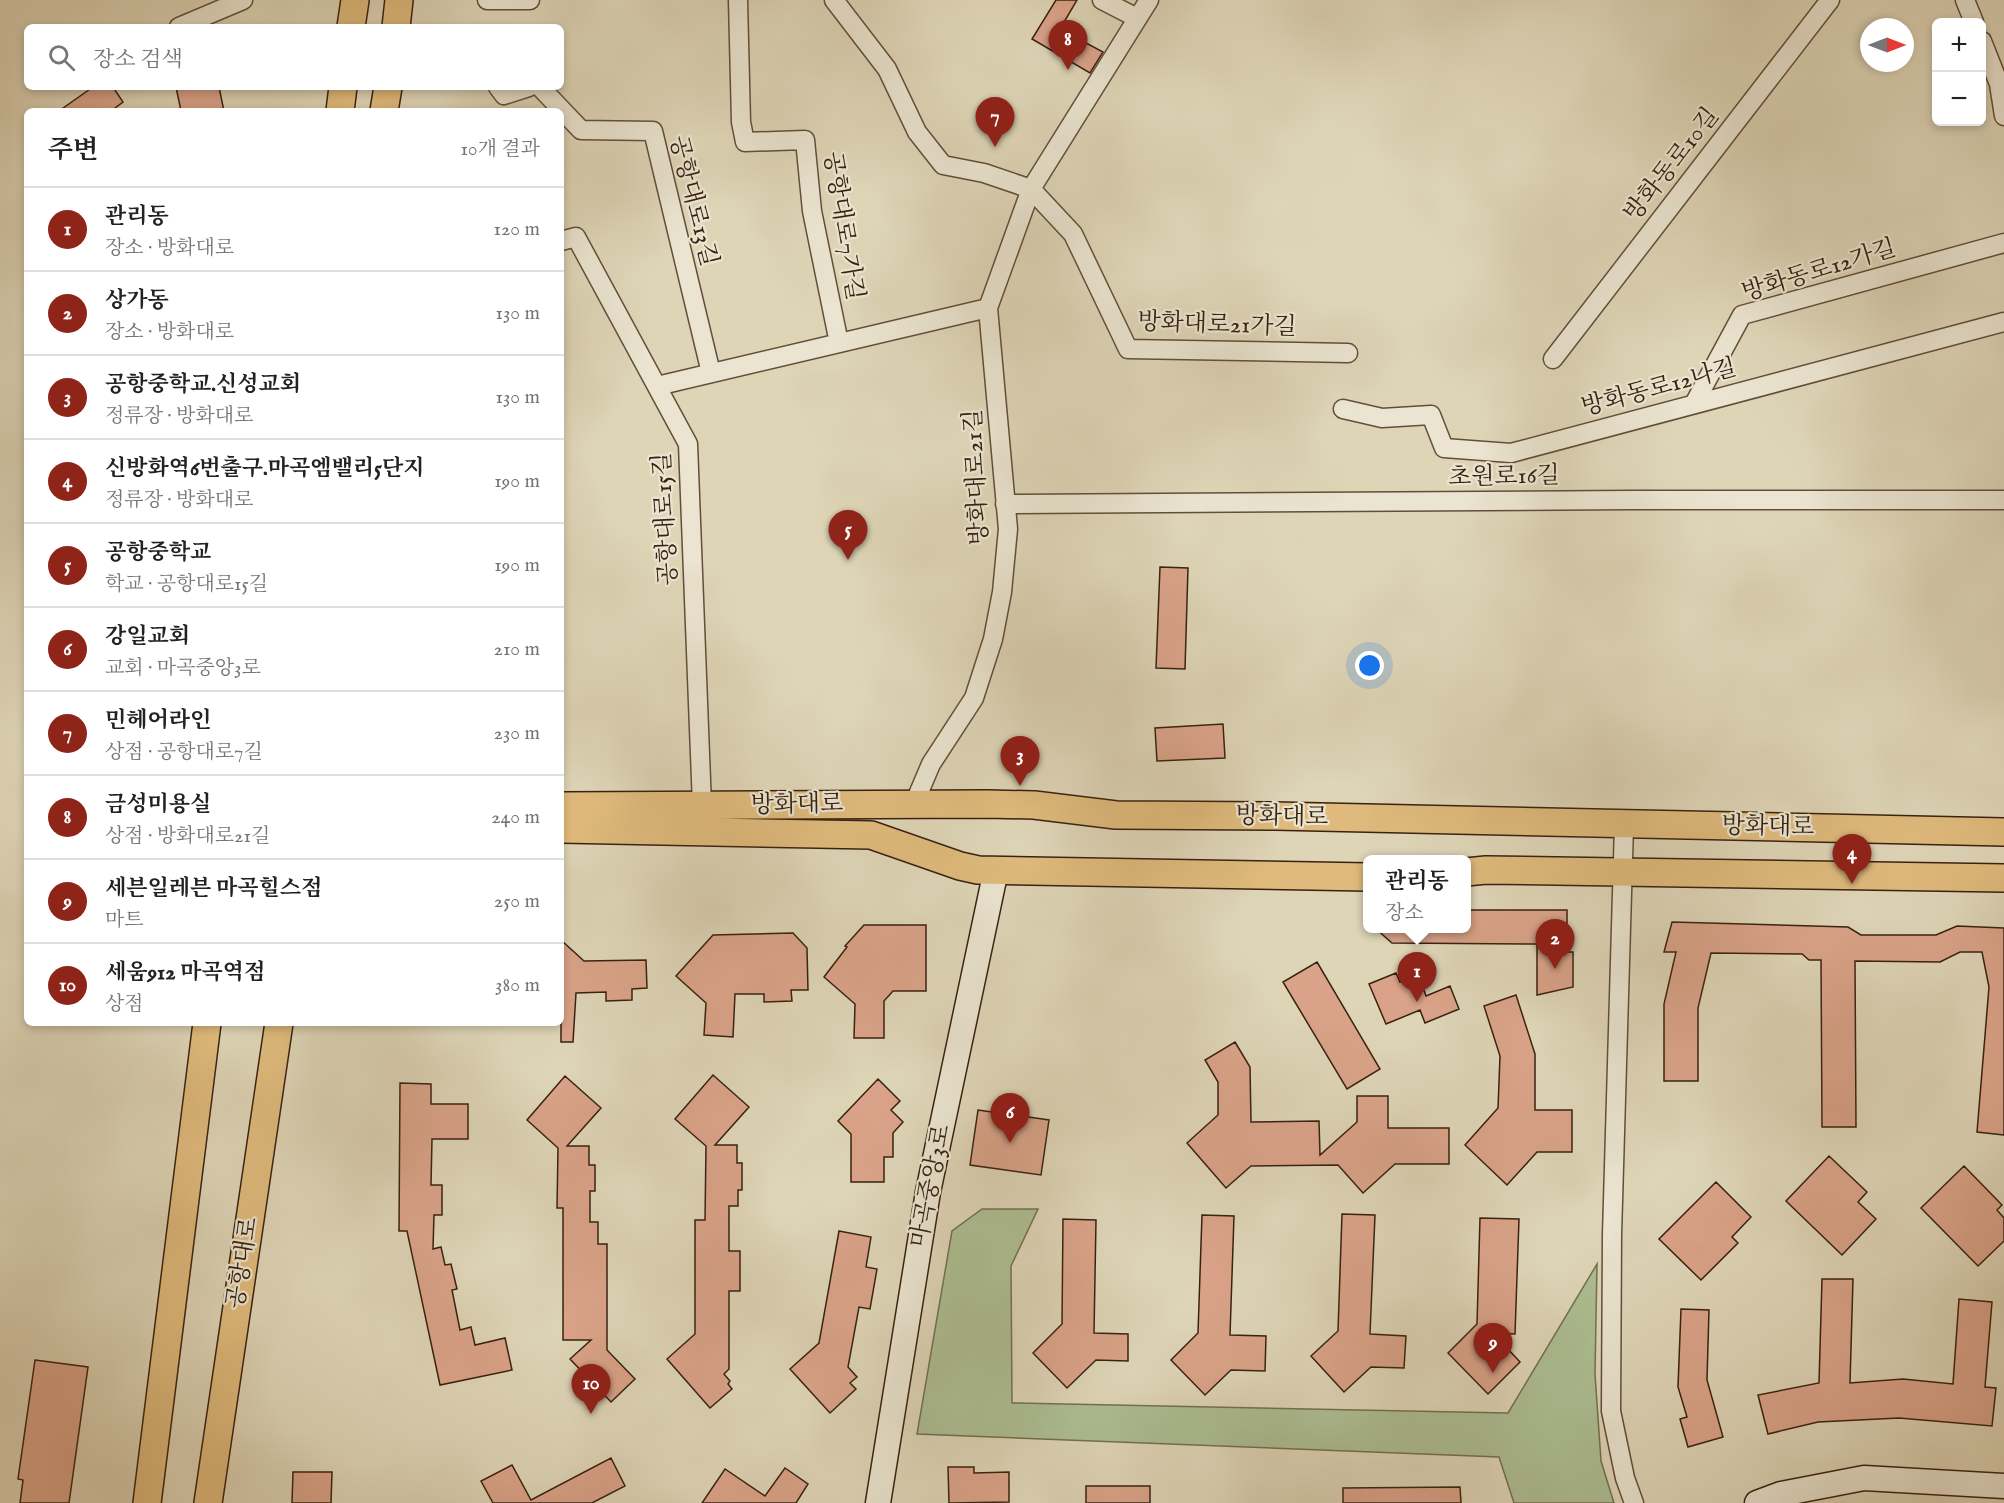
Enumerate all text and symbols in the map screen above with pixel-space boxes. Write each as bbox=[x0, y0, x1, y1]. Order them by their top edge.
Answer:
north arrow bbox=[1860, 18, 1914, 72]
map controls bbox=[1932, 18, 1986, 126]
button: + bbox=[1932, 18, 1986, 72]
pin: 8 bbox=[1048, 20, 1088, 70]
search box bbox=[24, 24, 564, 90]
icon: search bbox=[45, 41, 78, 74]
text: 장소 검색 bbox=[93, 46, 183, 74]
button: − bbox=[1932, 72, 1986, 126]
pin: 7 bbox=[976, 98, 1014, 147]
street label: 방화동로10길 bbox=[1618, 102, 1726, 228]
street label: 공항대로13길 bbox=[662, 132, 724, 270]
text: 주변 bbox=[48, 134, 98, 167]
text: 10개 결과 bbox=[460, 137, 540, 162]
street label: 공항대로7가길 bbox=[816, 149, 870, 303]
text: 관리동 bbox=[105, 203, 169, 231]
text: 1 bbox=[64, 217, 71, 242]
text: 120 m bbox=[494, 217, 540, 242]
street label: 방화동로12가길 bbox=[1738, 233, 1900, 309]
text: 장소 · 방화대로 bbox=[105, 236, 234, 261]
text: 상가동 bbox=[105, 287, 169, 315]
text: 2 bbox=[63, 301, 72, 326]
text: 130 m bbox=[495, 301, 540, 326]
street label: 방화대로21가길 bbox=[1137, 307, 1297, 343]
text: 장소 · 방화대로 bbox=[105, 320, 234, 345]
street label: 방화동로12나길 bbox=[1578, 352, 1740, 424]
text: 공항중학교.신성교회 bbox=[105, 371, 301, 399]
text: 3 bbox=[64, 385, 71, 410]
text: 130 m bbox=[495, 385, 540, 410]
text: 정류장 · 방화대로 bbox=[105, 404, 253, 429]
street label: 방화대로21길 bbox=[958, 408, 996, 546]
street label: 공항대로15길 bbox=[647, 451, 685, 587]
text: 신방화역6번출구.마곡엠밸리5단지 bbox=[105, 455, 425, 483]
street label: 초원로16길 bbox=[1448, 461, 1560, 493]
text: 4 bbox=[63, 469, 72, 494]
text: 190 m bbox=[494, 469, 540, 494]
text: 정류장 · 방화대로 bbox=[105, 488, 253, 513]
pin: 5 bbox=[828, 510, 868, 560]
text: 공항중학교 bbox=[105, 539, 211, 567]
text: 5 bbox=[64, 553, 71, 578]
text: 190 m bbox=[494, 553, 540, 578]
text: 학교 · 공항대로15길 bbox=[105, 572, 268, 597]
text: 강일교회 bbox=[105, 623, 190, 651]
text: 6 bbox=[63, 637, 72, 662]
text: 210 m bbox=[494, 637, 540, 662]
your location bbox=[1355, 651, 1384, 680]
text: 교회 · 마곡중앙3로 bbox=[105, 656, 261, 681]
text: 민헤어라인 bbox=[105, 707, 211, 735]
text: 7 bbox=[63, 721, 72, 746]
text: 230 m bbox=[494, 721, 540, 746]
pin: 3 bbox=[1000, 736, 1040, 786]
text: 상점 · 공항대로7길 bbox=[105, 740, 263, 765]
street label: 방화대로 bbox=[750, 789, 844, 821]
text: 금성미용실 bbox=[105, 791, 211, 819]
street label: 방화대로 bbox=[1235, 801, 1329, 833]
text: 8 bbox=[64, 805, 71, 830]
text: 240 m bbox=[491, 805, 540, 830]
street label: 방화대로 bbox=[1721, 811, 1815, 843]
text: 상점 · 방화대로21길 bbox=[105, 824, 270, 849]
pin: 4 bbox=[1832, 834, 1872, 884]
popup bbox=[1363, 855, 1471, 933]
text: 관리동 bbox=[1385, 868, 1449, 896]
text: 세븐일레븐 마곡힐스점 bbox=[105, 875, 322, 903]
text: 9 bbox=[63, 889, 72, 914]
text: 250 m bbox=[494, 889, 540, 914]
text: 장소 bbox=[1385, 901, 1424, 926]
text: 마트 bbox=[105, 908, 144, 933]
pin: 2 bbox=[1536, 920, 1574, 969]
pin: 1 bbox=[1398, 952, 1436, 1002]
text: 세움912 마곡역점 bbox=[105, 959, 265, 987]
text: 10 bbox=[59, 973, 76, 998]
text: 380 m bbox=[495, 973, 540, 998]
text: 상점 bbox=[105, 992, 144, 1017]
pin: 6 bbox=[990, 1094, 1030, 1143]
street label: 마곡중앙3로 bbox=[904, 1122, 958, 1250]
street label: 공항대로 bbox=[220, 1215, 266, 1311]
pin: 9 bbox=[1474, 1324, 1512, 1373]
pin: 10 bbox=[572, 1364, 610, 1414]

